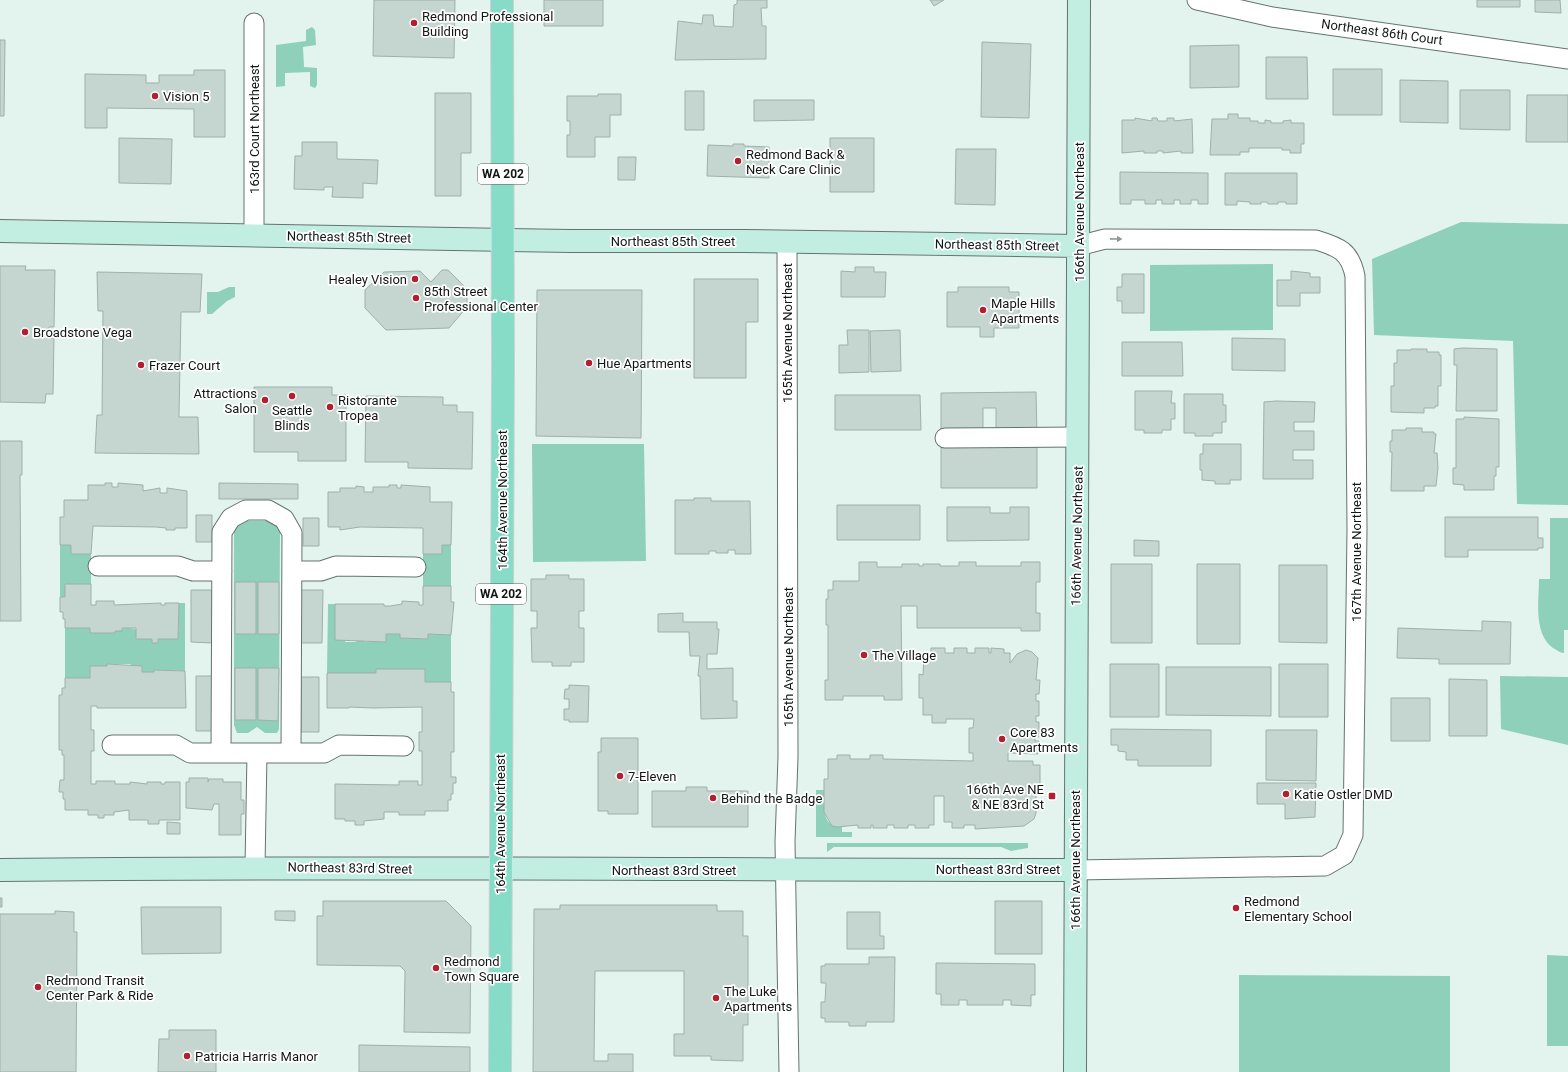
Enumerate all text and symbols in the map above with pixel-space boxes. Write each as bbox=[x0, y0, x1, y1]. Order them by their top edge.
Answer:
place label: Redmond Professional Building bbox=[422, 9, 553, 39]
street label: Northeast 86th Court bbox=[1320, 16, 1444, 48]
marker: Redmond Professional Building bbox=[409, 18, 419, 28]
street label: 163rd Court Northeast bbox=[247, 64, 262, 194]
place label: Vision 5 bbox=[163, 89, 209, 104]
marker: Vision 5 bbox=[150, 91, 160, 101]
street label: 166th Avenue Northeast bbox=[1072, 142, 1087, 282]
place label: Redmond Back & Neck Care Clinic bbox=[746, 147, 846, 177]
marker: Redmond Back & Neck Care Clinic bbox=[733, 156, 743, 166]
road number: WA 202 bbox=[478, 164, 528, 184]
street label: Northeast 85th Street bbox=[287, 228, 411, 246]
street label: Northeast 85th Street bbox=[611, 234, 735, 249]
street label: Northeast 85th Street bbox=[935, 236, 1059, 254]
one-way arrow bbox=[1110, 236, 1123, 242]
street label: 165th Avenue Northeast bbox=[780, 263, 795, 403]
place label: Healey Vision bbox=[329, 272, 407, 287]
marker: Healey Vision bbox=[410, 274, 420, 284]
place label: 85th Street Professional Center bbox=[424, 284, 538, 314]
marker: 85th Street Professional Center bbox=[411, 293, 421, 303]
place label: Maple Hills Apartments bbox=[991, 296, 1060, 326]
marker: Maple Hills Apartments bbox=[978, 305, 988, 315]
place label: Broadstone Vega bbox=[33, 325, 132, 340]
marker: Broadstone Vega bbox=[20, 327, 30, 337]
place label: Hue Apartments bbox=[597, 356, 692, 371]
place label: Frazer Court bbox=[149, 358, 220, 373]
marker: Hue Apartments bbox=[584, 358, 594, 368]
marker: Frazer Court bbox=[136, 360, 146, 370]
place label: Attractions Salon bbox=[193, 386, 257, 416]
marker: Seattle Blinds bbox=[287, 391, 297, 401]
place label: Ristorante Tropea bbox=[338, 393, 397, 423]
marker: Attractions Salon bbox=[260, 395, 270, 405]
marker: Ristorante Tropea bbox=[325, 402, 335, 412]
place label: Seattle Blinds bbox=[272, 403, 312, 433]
street label: 164th Avenue Northeast bbox=[495, 430, 510, 570]
street label: 166th Avenue Northeast bbox=[1068, 466, 1086, 606]
street label: 167th Avenue Northeast bbox=[1349, 482, 1364, 622]
road number: WA 202 bbox=[476, 584, 526, 604]
street label: 165th Avenue Northeast bbox=[781, 587, 796, 727]
place label: The Village bbox=[872, 648, 936, 663]
marker: The Village bbox=[859, 650, 869, 660]
place label: Core 83 Apartments bbox=[1010, 725, 1079, 755]
marker: Core 83 Apartments bbox=[997, 734, 1007, 744]
street label: 164th Avenue Northeast bbox=[493, 754, 508, 894]
place label: 7-Eleven bbox=[628, 769, 677, 784]
marker: 7-Eleven bbox=[615, 771, 625, 781]
place label: 166th Ave NE & NE 83rd St bbox=[966, 782, 1044, 812]
place label: Katie Ostler DMD bbox=[1294, 787, 1393, 802]
marker: Katie Ostler DMD bbox=[1281, 789, 1291, 799]
street label: 166th Avenue Northeast bbox=[1068, 790, 1083, 930]
place label: Behind the Badge bbox=[721, 791, 822, 806]
marker: 166th Ave NE & NE 83rd St bbox=[1047, 791, 1057, 801]
marker: Behind the Badge bbox=[708, 793, 718, 803]
street label: Northeast 83rd Street bbox=[288, 859, 412, 877]
street label: Northeast 83rd Street bbox=[936, 862, 1060, 877]
street label: Northeast 83rd Street bbox=[612, 863, 736, 878]
place label: Redmond Elementary School bbox=[1244, 894, 1352, 924]
marker: Redmond Elementary School bbox=[1231, 903, 1241, 913]
place label: Redmond Town Square bbox=[444, 954, 519, 984]
marker: Redmond Town Square bbox=[431, 963, 441, 973]
place label: Redmond Transit Center Park & Ride bbox=[46, 973, 154, 1003]
marker: Redmond Transit Center Park & Ride bbox=[33, 982, 43, 992]
place label: The Luke Apartments bbox=[724, 984, 793, 1014]
marker: The Luke Apartments bbox=[711, 993, 721, 1003]
place label: Patricia Harris Manor bbox=[195, 1049, 319, 1064]
marker: Patricia Harris Manor bbox=[182, 1051, 192, 1061]

